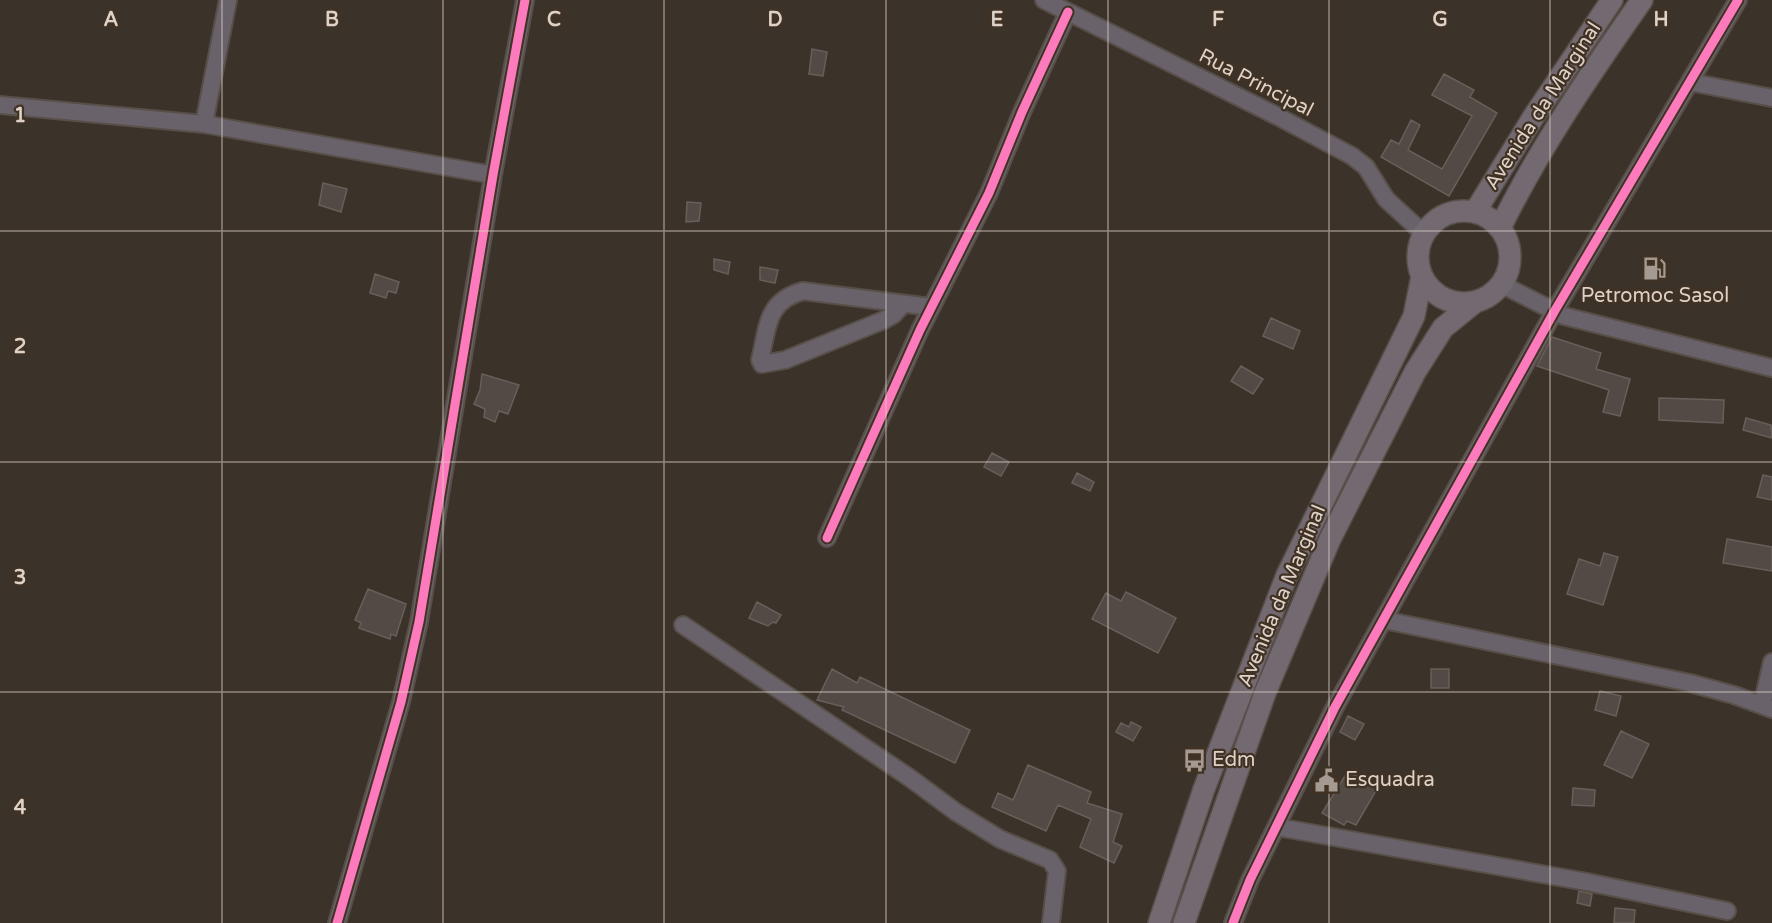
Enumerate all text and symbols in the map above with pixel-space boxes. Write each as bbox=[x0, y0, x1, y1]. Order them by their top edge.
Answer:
text: A bbox=[104, 8, 119, 32]
text: B bbox=[325, 8, 339, 32]
text: C bbox=[547, 8, 561, 32]
text: D bbox=[767, 8, 783, 32]
text: E bbox=[991, 8, 1004, 32]
text: F bbox=[1212, 8, 1224, 32]
text: G bbox=[1432, 8, 1448, 32]
text: H bbox=[1653, 8, 1669, 32]
street label: Avenida da Marginal bbox=[1480, 18, 1606, 194]
street label: Rua Principal bbox=[1195, 44, 1317, 122]
text: 1 bbox=[14, 104, 26, 128]
fuel station icon: Petromoc Sasol bbox=[1642, 256, 1668, 282]
place label: Petromoc Sasol bbox=[1581, 284, 1729, 308]
text: 2 bbox=[14, 335, 26, 359]
street label: Avenida da Marginal bbox=[1233, 501, 1331, 691]
text: 3 bbox=[14, 566, 26, 590]
bus stop icon: Edm bbox=[1181, 747, 1207, 773]
place label: Edm bbox=[1212, 748, 1255, 772]
public building icon: Esquadra bbox=[1314, 767, 1340, 793]
place label: Esquadra bbox=[1345, 768, 1435, 792]
text: 4 bbox=[14, 796, 27, 820]

